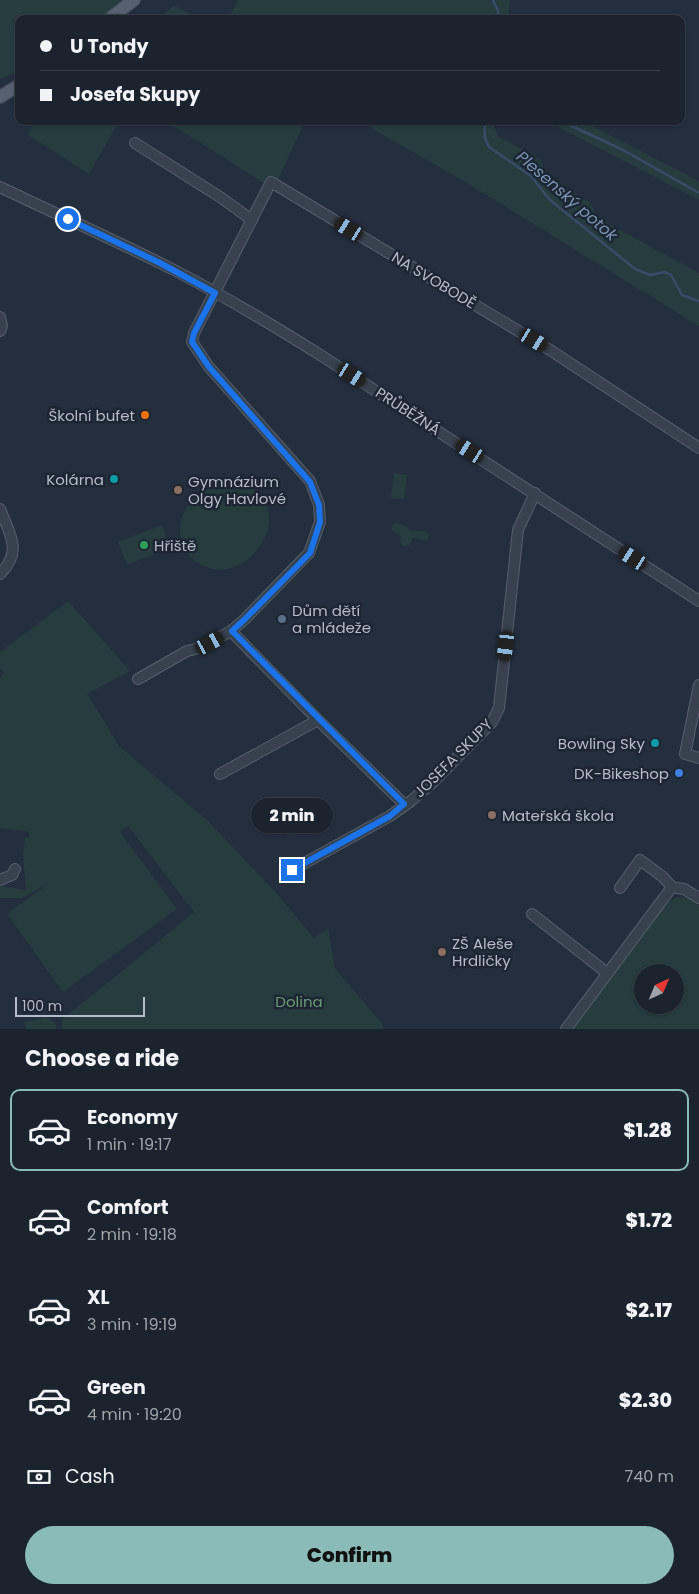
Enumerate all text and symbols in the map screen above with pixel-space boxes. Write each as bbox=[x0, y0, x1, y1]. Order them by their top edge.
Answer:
text: U Tondy bbox=[70, 33, 148, 60]
text: Josefa Skupy bbox=[70, 81, 200, 108]
water label: Plesenský potok bbox=[511, 146, 623, 247]
route start bbox=[57, 208, 79, 230]
car bbox=[332, 215, 365, 243]
street label: NA SVOBODĚ bbox=[388, 247, 480, 313]
car bbox=[517, 326, 550, 354]
car bbox=[335, 361, 368, 389]
street label: PRŮBĚŽNÁ bbox=[371, 382, 445, 440]
place label: Školní bufet bbox=[48, 405, 135, 426]
marker: Školní bufet bbox=[139, 409, 151, 421]
car bbox=[453, 437, 486, 465]
place label: Kolárna bbox=[46, 469, 104, 490]
place label: Gymnázium Olgy Havlové bbox=[188, 471, 286, 509]
marker: Kolárna bbox=[108, 473, 120, 485]
marker: Gymnázium Olgy Havlové bbox=[172, 484, 184, 496]
place label: Hřiště bbox=[154, 535, 196, 556]
marker: Hřiště bbox=[138, 539, 150, 551]
car bbox=[616, 544, 649, 572]
place label: Dům dětí a mládeže bbox=[292, 600, 371, 638]
marker: Dům dětí a mládeže bbox=[276, 613, 288, 625]
car bbox=[193, 629, 226, 657]
car bbox=[496, 630, 515, 662]
street label: JOSEFA SKUPY bbox=[409, 714, 497, 802]
place label: Bowling Sky bbox=[558, 733, 646, 754]
marker: Bowling Sky bbox=[649, 737, 661, 749]
place label: DK-Bikeshop bbox=[574, 763, 669, 784]
marker: DK-Bikeshop bbox=[673, 767, 685, 779]
callout: 2 min bbox=[251, 798, 333, 832]
text: 2 min bbox=[269, 804, 315, 827]
place label: Mateřská škola bbox=[502, 805, 614, 826]
marker: Mateřská škola bbox=[486, 809, 498, 821]
route end bbox=[281, 859, 303, 881]
place label: ZŠ Aleše Hrdličky bbox=[452, 933, 513, 971]
marker: ZŠ Aleše Hrdličky bbox=[436, 946, 448, 958]
north arrow bbox=[634, 964, 684, 1014]
map controls bbox=[634, 964, 684, 1014]
park label: Dolina bbox=[275, 991, 323, 1012]
scale bar bbox=[15, 994, 145, 1017]
text: 100 m bbox=[22, 996, 62, 1016]
text: Choose a ride bbox=[25, 1043, 179, 1074]
text: Economy bbox=[87, 1104, 178, 1131]
icon: car bbox=[27, 1108, 72, 1153]
text: $1.28 bbox=[623, 1117, 672, 1144]
text: 1 min · 19:17 bbox=[87, 1133, 171, 1156]
text: Comfort bbox=[87, 1194, 169, 1221]
icon: car bbox=[27, 1198, 72, 1243]
text: $1.72 bbox=[626, 1207, 672, 1234]
text: 2 min · 19:18 bbox=[87, 1223, 177, 1246]
text: XL bbox=[87, 1284, 110, 1311]
icon: car bbox=[27, 1288, 72, 1333]
text: $2.17 bbox=[626, 1297, 672, 1324]
text: 3 min · 19:19 bbox=[87, 1313, 177, 1336]
text: Green bbox=[87, 1374, 146, 1401]
icon: car bbox=[27, 1378, 72, 1423]
text: $2.30 bbox=[619, 1387, 672, 1414]
text: 4 min · 19:20 bbox=[87, 1403, 182, 1426]
icon: cash bbox=[25, 1463, 53, 1491]
text: Cash bbox=[65, 1463, 115, 1490]
text: 740 m bbox=[624, 1465, 674, 1488]
button: Confirm bbox=[25, 1526, 674, 1584]

